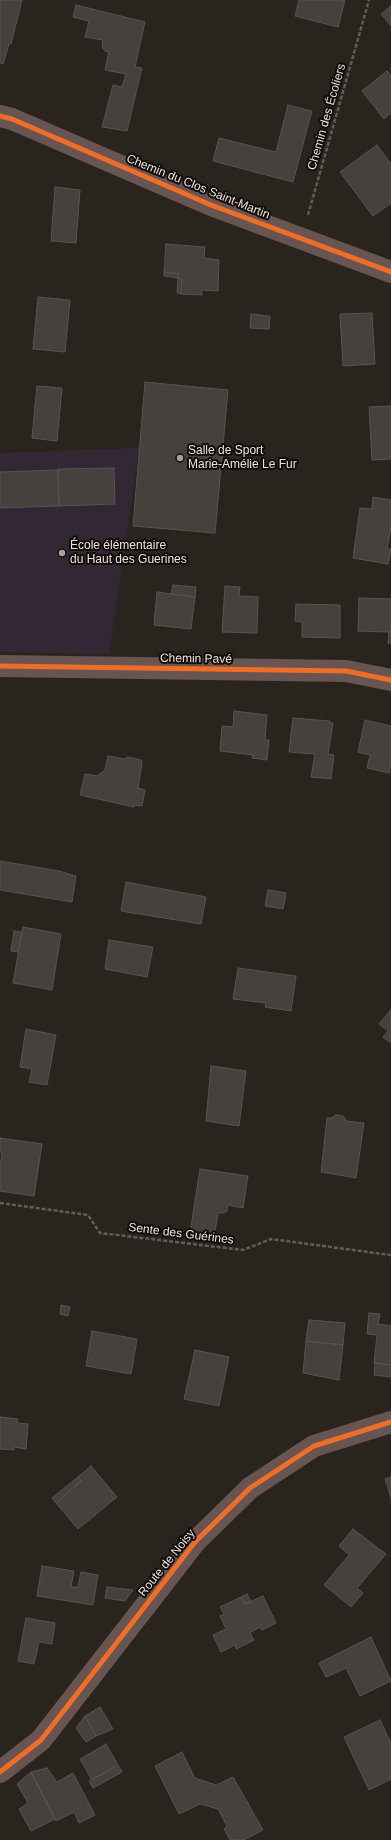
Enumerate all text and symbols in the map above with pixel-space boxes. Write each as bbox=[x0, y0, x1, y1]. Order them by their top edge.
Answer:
street label: Chemin des Écoliers bbox=[305, 62, 349, 172]
street label: Chemin du Clos Saint-Martin bbox=[124, 152, 272, 222]
place label: Salle de Sport Marie-Amélie Le Fur bbox=[188, 444, 297, 472]
marker: Salle de Sport Marie-Amélie Le Fur bbox=[175, 453, 185, 463]
place label: École élémentaire du Haut des Guerines bbox=[70, 539, 187, 567]
marker: École élémentaire du Haut des Guerines bbox=[57, 548, 67, 558]
street label: Chemin Pavé bbox=[160, 651, 232, 667]
street label: Sente des Guérines bbox=[127, 1220, 235, 1248]
street label: Route de Noisy bbox=[136, 1527, 198, 1599]

